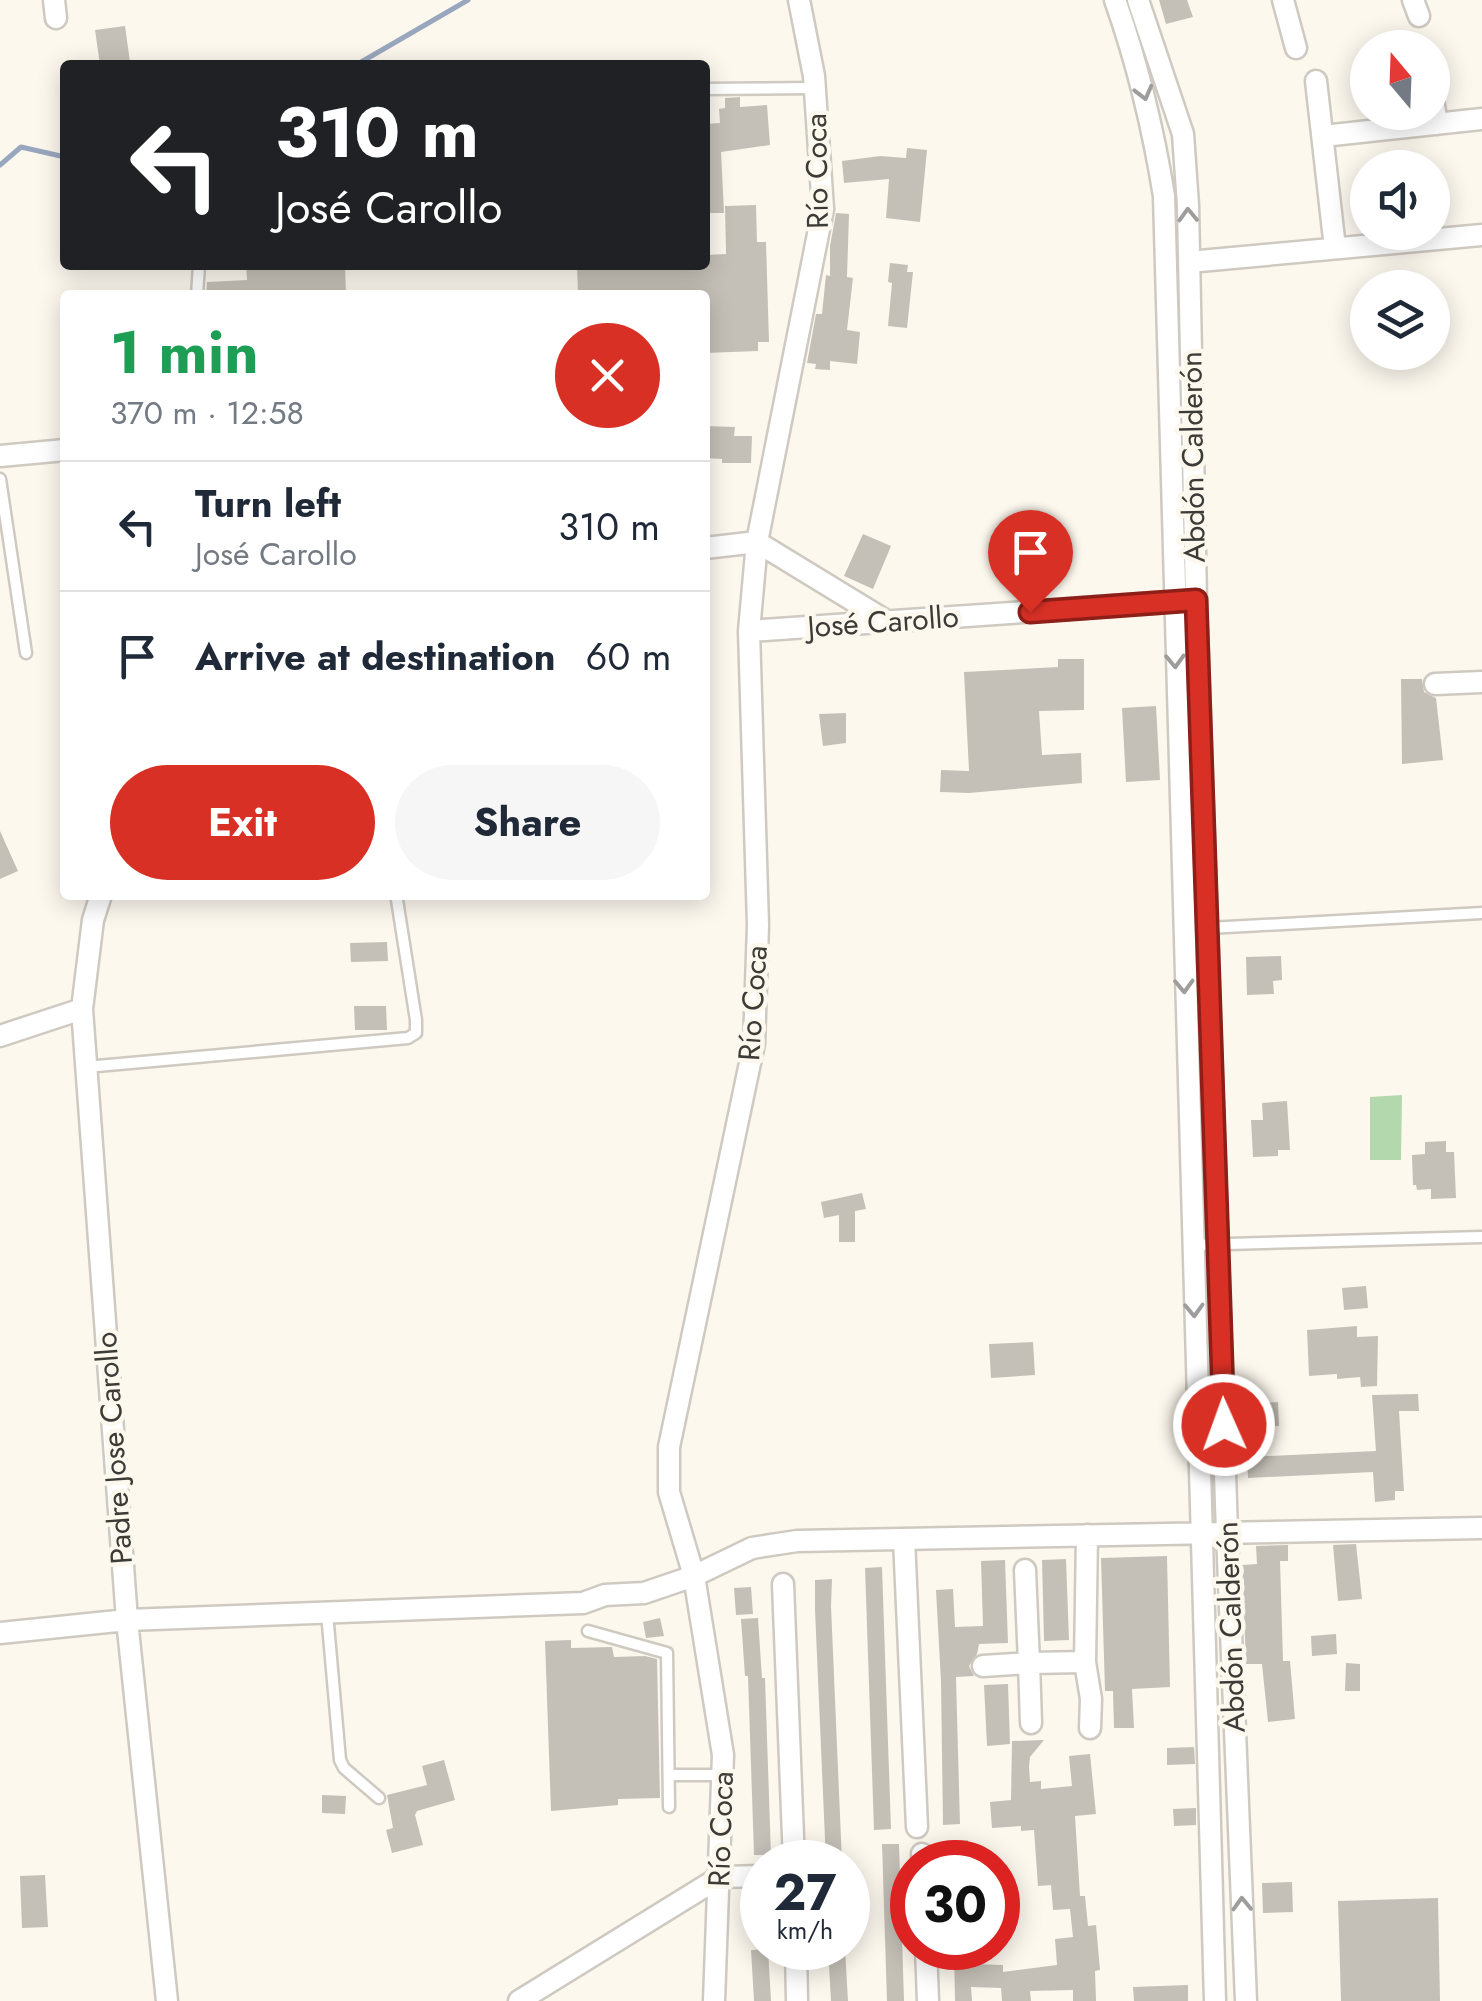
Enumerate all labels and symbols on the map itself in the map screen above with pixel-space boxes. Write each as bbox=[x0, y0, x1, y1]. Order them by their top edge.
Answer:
north arrow bbox=[1350, 30, 1450, 130]
one-way arrow bbox=[1133, 84, 1154, 101]
street label: Río Coca bbox=[794, 113, 839, 229]
one-way arrow bbox=[1177, 206, 1198, 222]
street label: Abdón Calderón bbox=[1169, 351, 1216, 563]
pin bbox=[988, 510, 1073, 613]
street label: José Carollo bbox=[802, 595, 960, 649]
one-way arrow bbox=[1164, 653, 1185, 669]
street label: Río Coca bbox=[727, 944, 778, 1062]
one-way arrow bbox=[1174, 978, 1195, 994]
one-way arrow bbox=[1183, 1303, 1204, 1319]
street label: Padre Jose Carollo bbox=[84, 1330, 143, 1566]
position arrow bbox=[1172, 1373, 1276, 1477]
street label: Abdón Calderón bbox=[1205, 1521, 1256, 1733]
street label: Río Coca bbox=[697, 1770, 744, 1888]
speed limit sign: 30 bbox=[890, 1840, 1020, 1970]
one-way arrow bbox=[1232, 1895, 1253, 1911]

